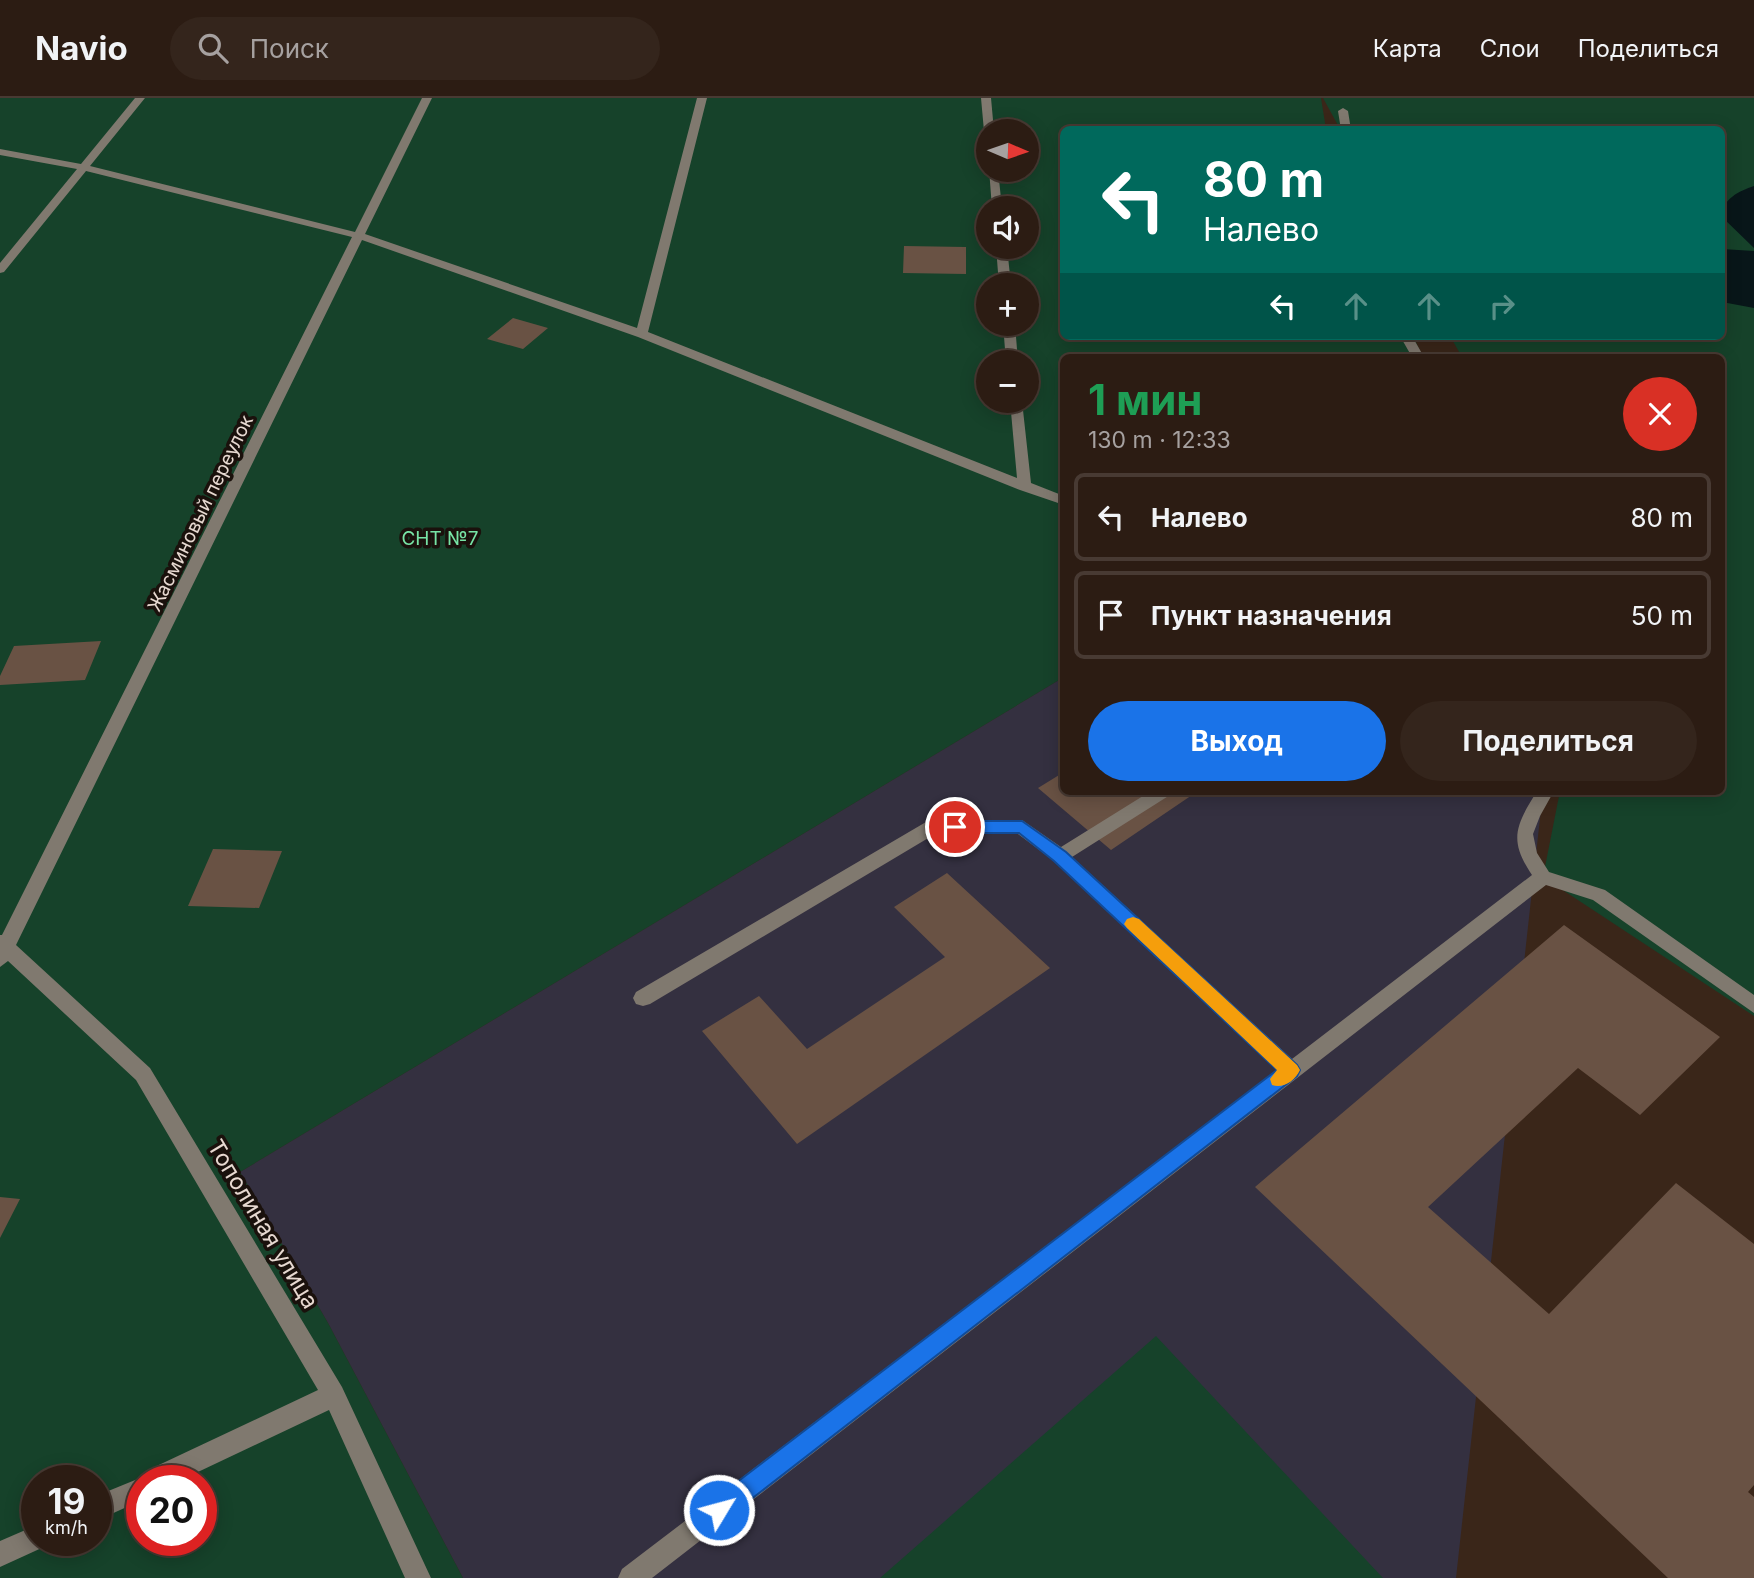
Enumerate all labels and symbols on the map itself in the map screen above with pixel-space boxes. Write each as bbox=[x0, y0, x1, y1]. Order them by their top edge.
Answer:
north arrow bbox=[976, 119, 1040, 182]
street label: Жасминовый переулок bbox=[143, 411, 258, 615]
park label: СНТ №7 bbox=[401, 527, 479, 550]
pin bbox=[925, 797, 985, 857]
street label: Тополиная улица bbox=[202, 1134, 324, 1314]
speed limit sign: 20 bbox=[126, 1465, 217, 1556]
position arrow bbox=[682, 1473, 756, 1547]

